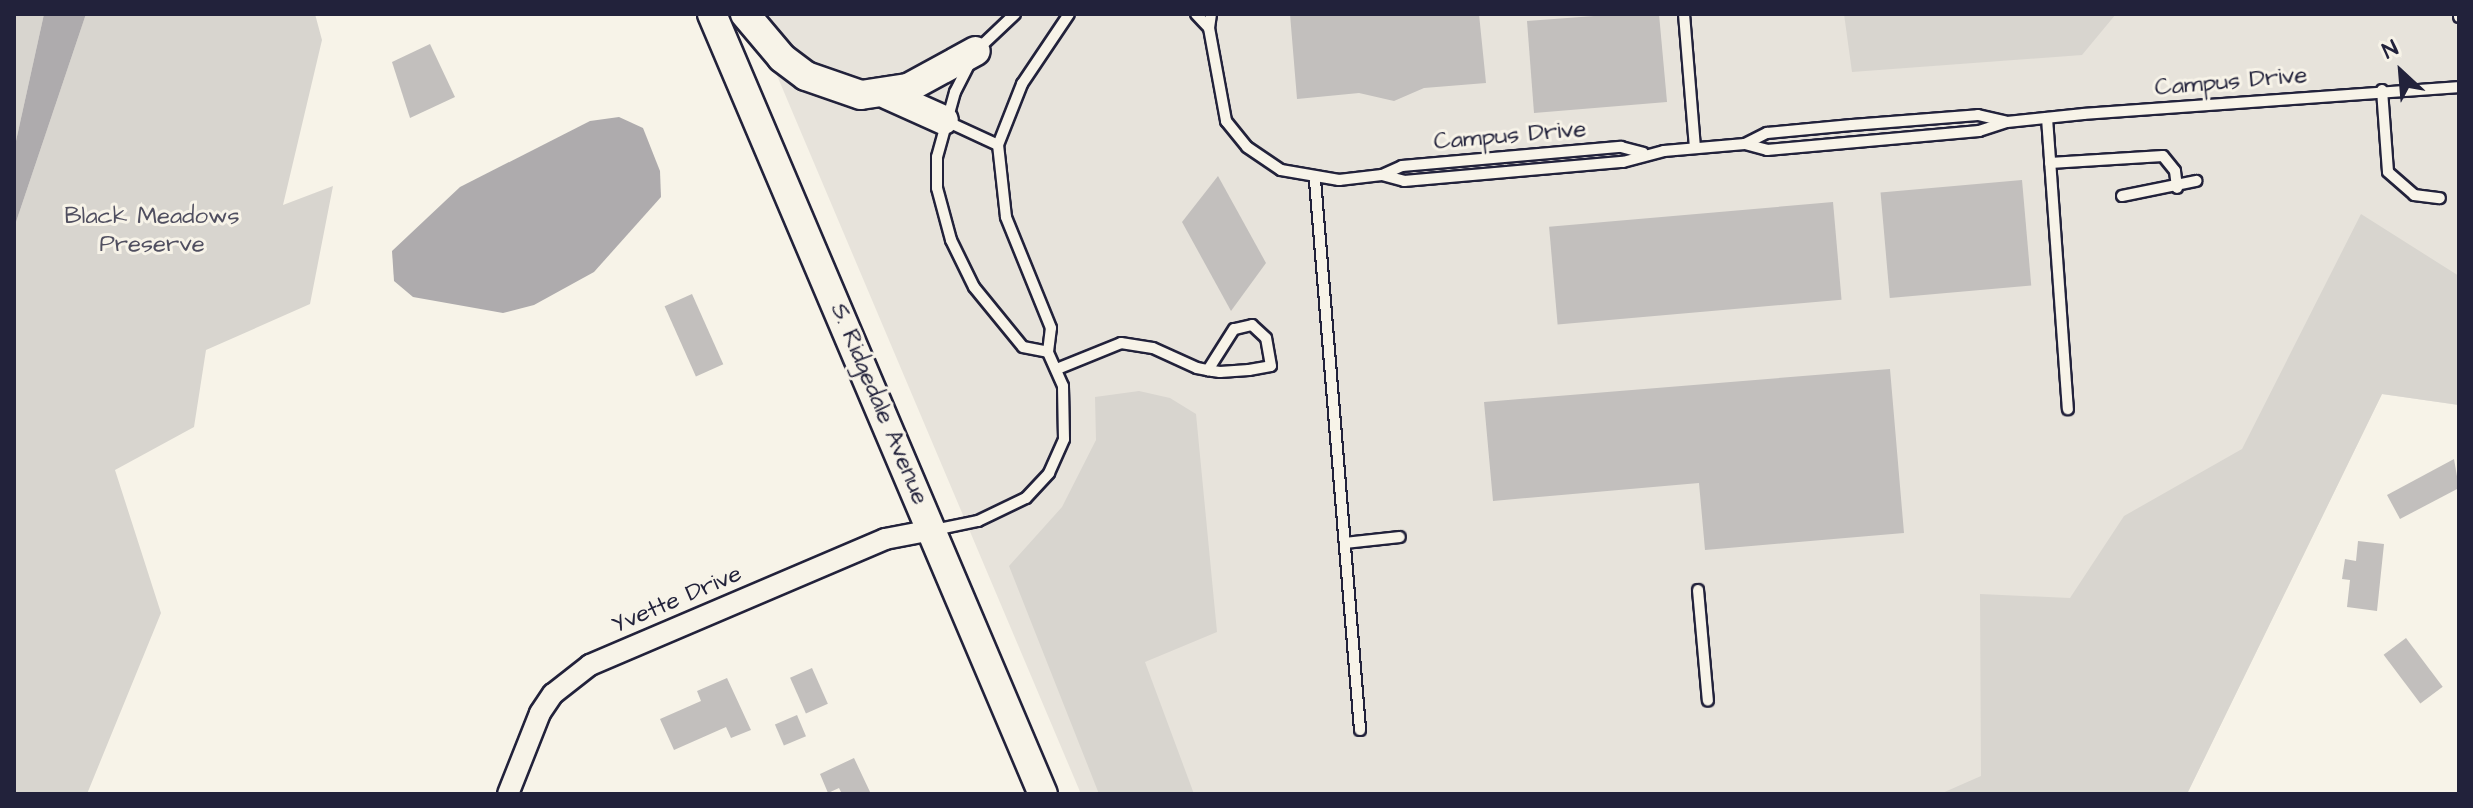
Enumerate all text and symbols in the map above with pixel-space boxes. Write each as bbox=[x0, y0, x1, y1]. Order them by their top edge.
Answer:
north arrow bbox=[2361, 32, 2441, 112]
text: N bbox=[2377, 33, 2403, 67]
street label: Campus Drive bbox=[2154, 61, 2308, 103]
street label: Campus Drive bbox=[1433, 115, 1587, 157]
park label: Black Meadows Preserve bbox=[65, 203, 239, 259]
street label: S. Ridgedale Avenue bbox=[824, 299, 934, 509]
street label: Yvette Drive bbox=[608, 560, 746, 640]

